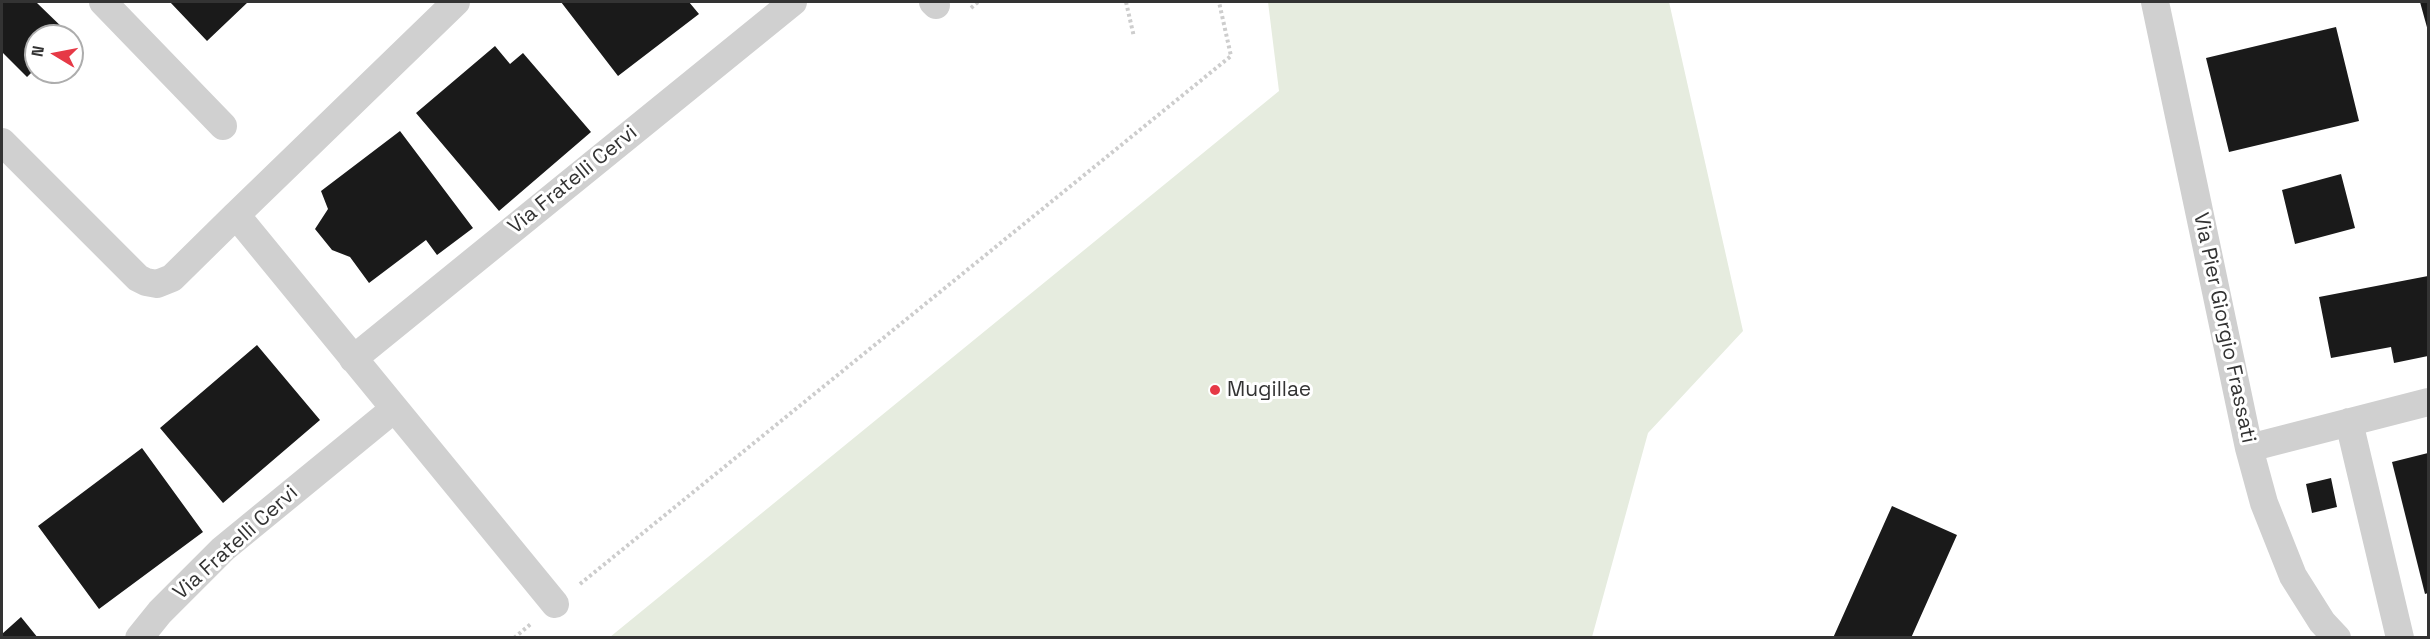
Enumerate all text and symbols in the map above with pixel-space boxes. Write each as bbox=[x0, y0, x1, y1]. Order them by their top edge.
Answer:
north arrow bbox=[24, 24, 84, 84]
text: N bbox=[26, 44, 49, 58]
street label: Via Fratelli Cervi bbox=[503, 120, 643, 240]
street label: Via Pier Giorgio Frassati bbox=[2187, 211, 2261, 445]
place label: Mugillae bbox=[1227, 377, 1311, 403]
marker: Mugillae bbox=[1208, 383, 1222, 397]
street label: Via Fratelli Cervi bbox=[169, 481, 303, 605]

